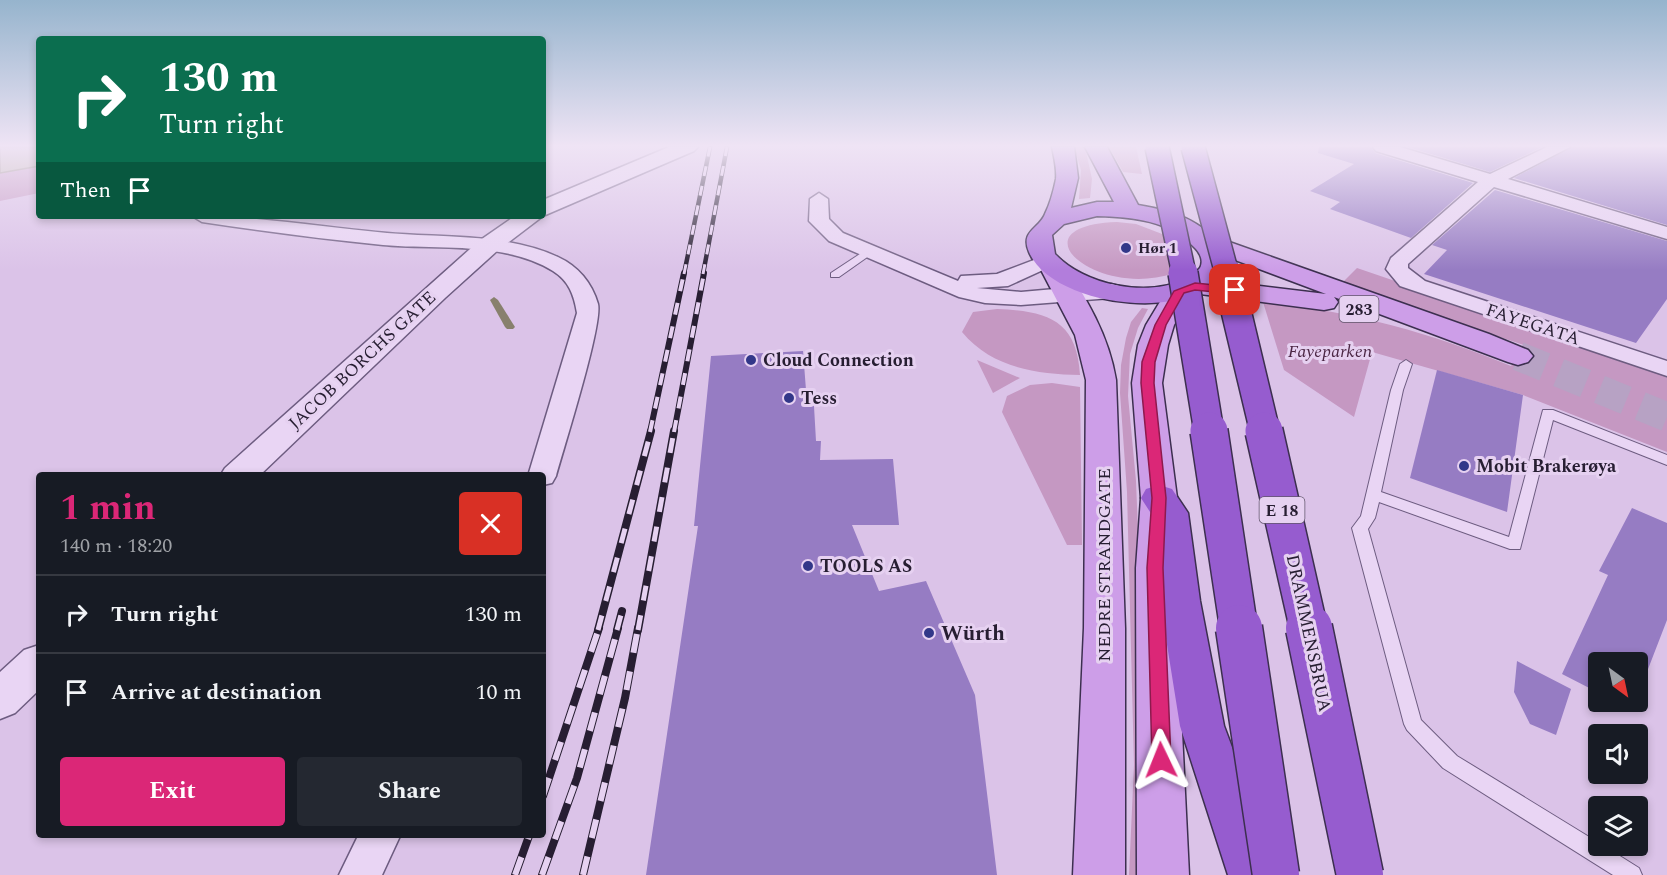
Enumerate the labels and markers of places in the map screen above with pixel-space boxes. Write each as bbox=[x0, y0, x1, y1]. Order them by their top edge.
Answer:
place label: Hør 1 bbox=[1138, 237, 1177, 260]
marker: Hør 1 bbox=[1119, 241, 1133, 255]
pin bbox=[1209, 264, 1260, 315]
place label: Cloud Connection bbox=[763, 347, 914, 374]
marker: Cloud Connection bbox=[744, 353, 758, 367]
place label: Tess bbox=[801, 385, 837, 412]
marker: Tess bbox=[782, 391, 796, 405]
place label: Mobit Brakerøya bbox=[1476, 453, 1617, 480]
marker: Mobit Brakerøya bbox=[1457, 459, 1471, 473]
place label: TOOLS AS bbox=[820, 553, 912, 580]
marker: TOOLS AS bbox=[801, 559, 815, 573]
place label: Würth bbox=[941, 618, 1005, 650]
marker: Würth bbox=[922, 626, 936, 640]

